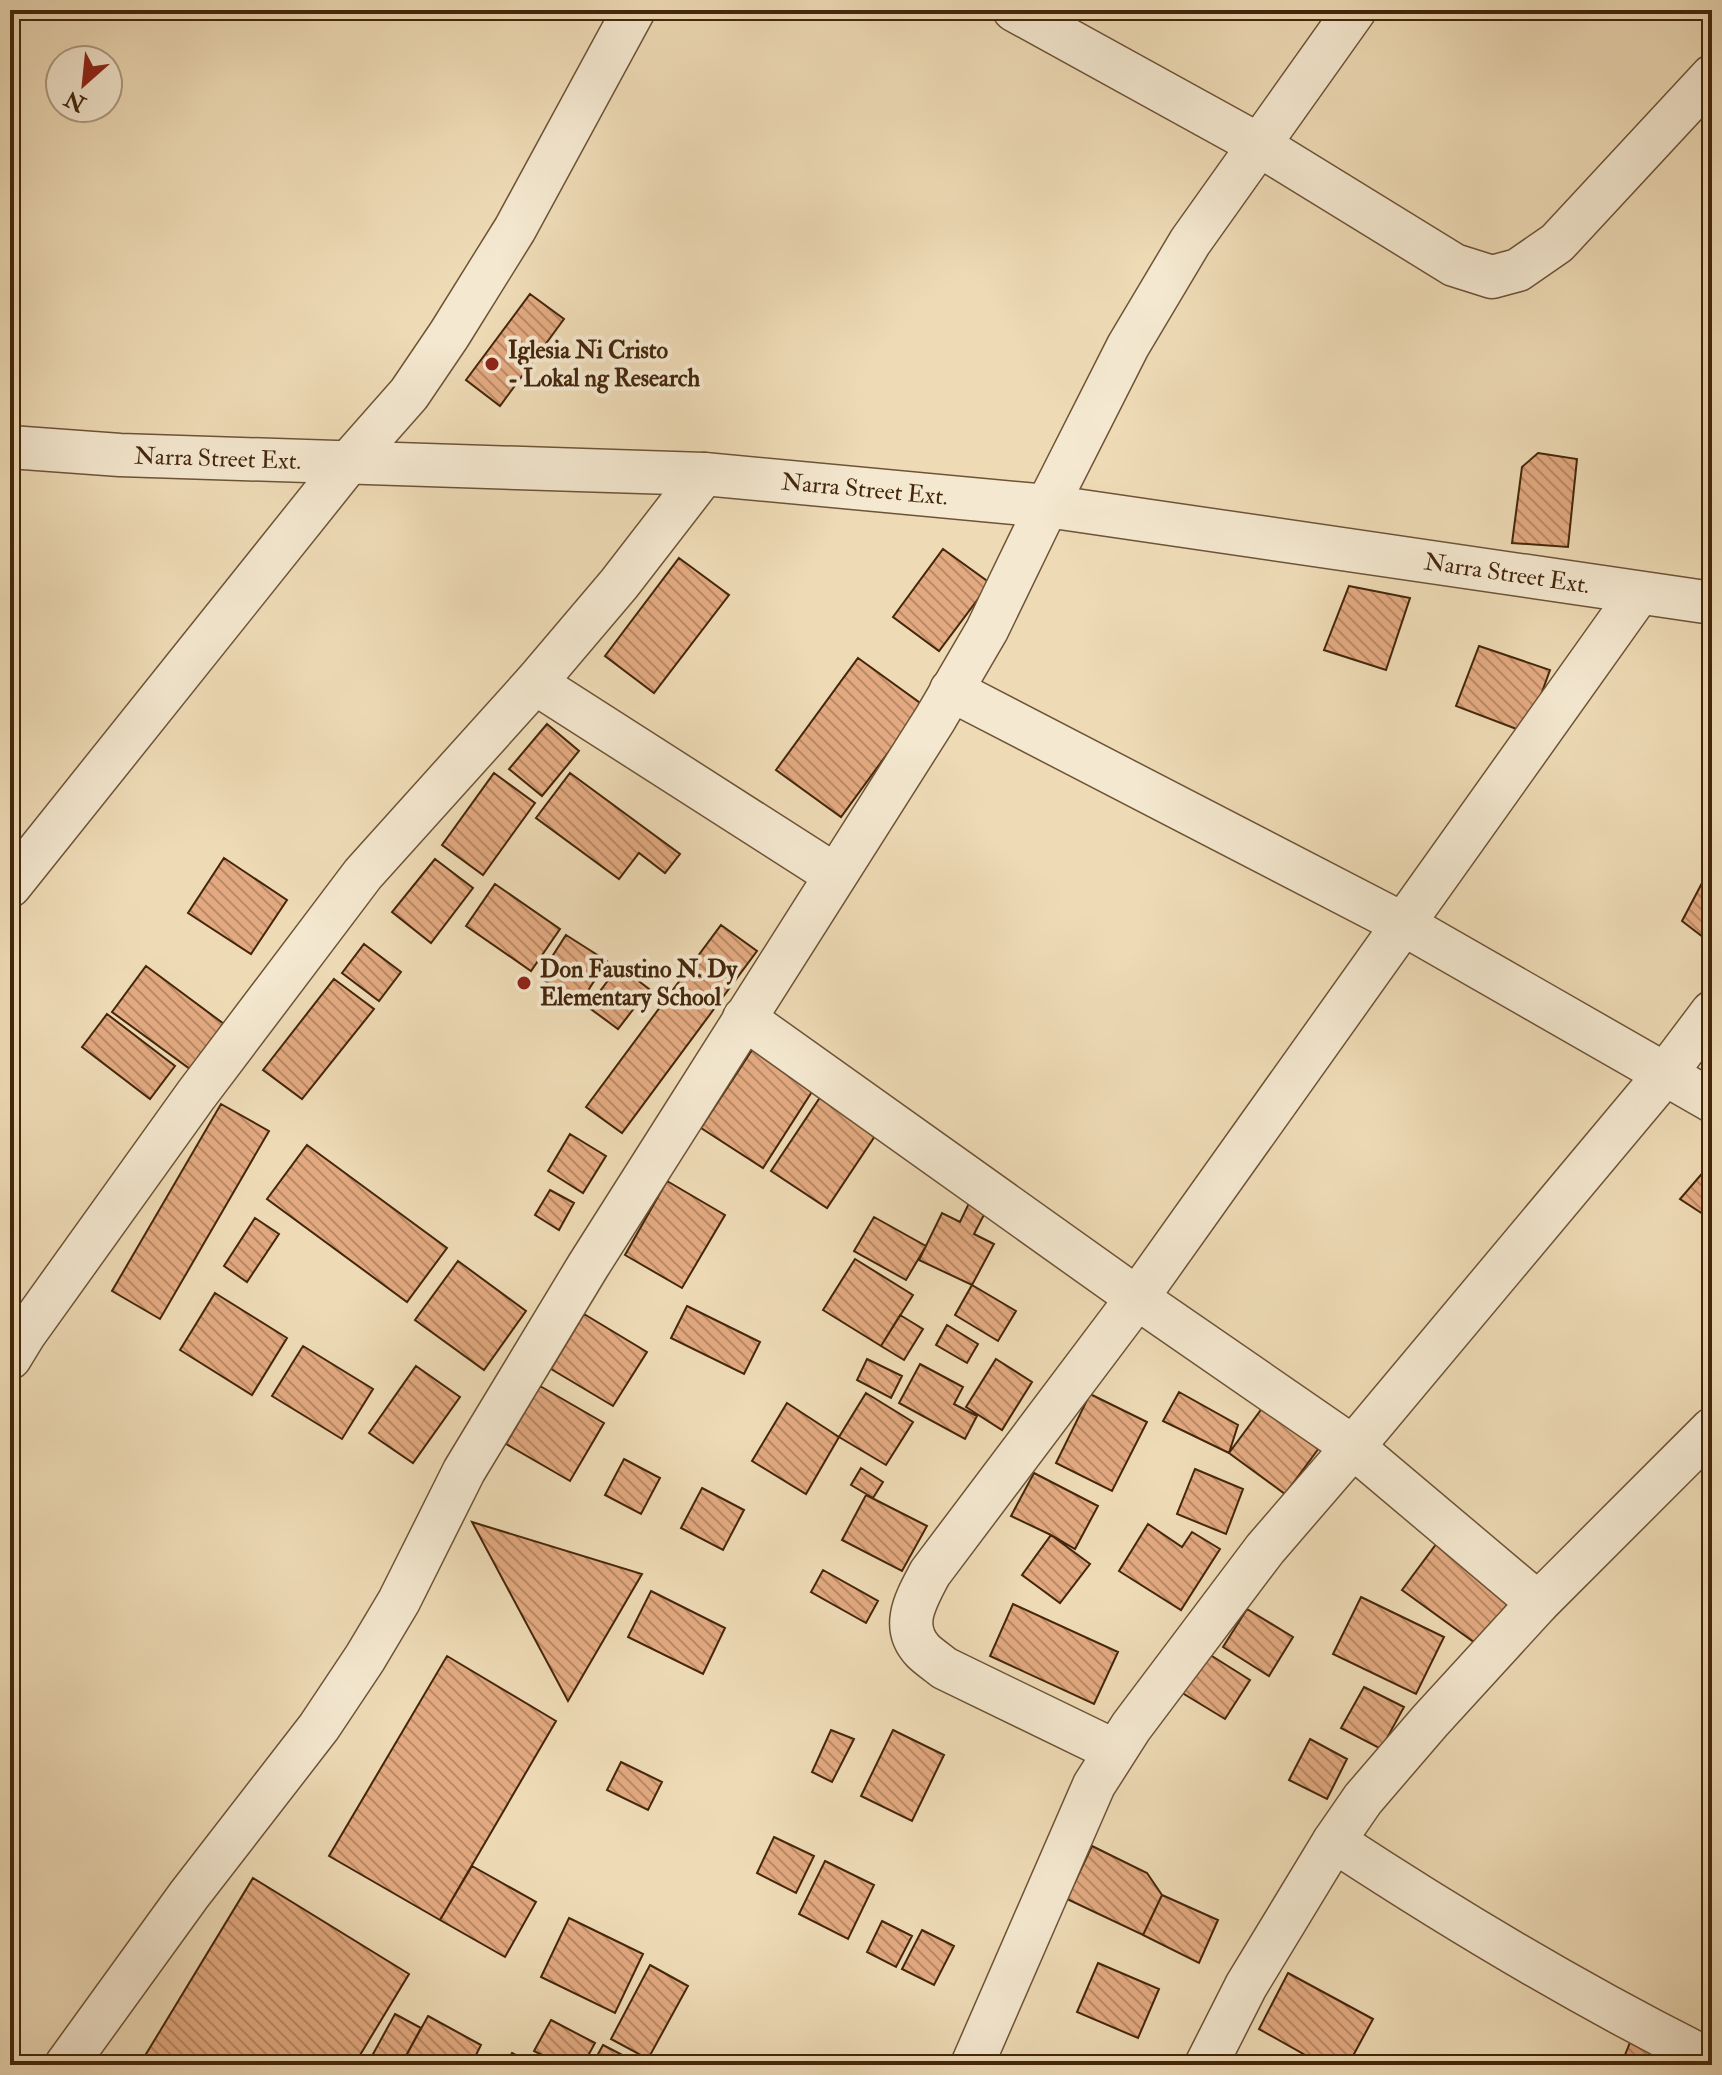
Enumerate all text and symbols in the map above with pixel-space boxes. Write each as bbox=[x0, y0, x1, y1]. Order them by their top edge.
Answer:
north arrow bbox=[44, 44, 124, 124]
text: N bbox=[60, 84, 91, 118]
place label: Iglesia Ni Cristo - Lokal ng Research bbox=[508, 335, 700, 394]
marker: Iglesia Ni Cristo - Lokal ng Research bbox=[483, 355, 501, 373]
street label: Narra Street Ext. bbox=[134, 440, 302, 477]
street label: Narra Street Ext. bbox=[780, 466, 949, 513]
street label: Narra Street Ext. bbox=[1422, 546, 1592, 601]
place label: Don Faustino N. Dy Elementary School bbox=[540, 954, 739, 1013]
marker: Don Faustino N. Dy Elementary School bbox=[515, 974, 533, 992]

